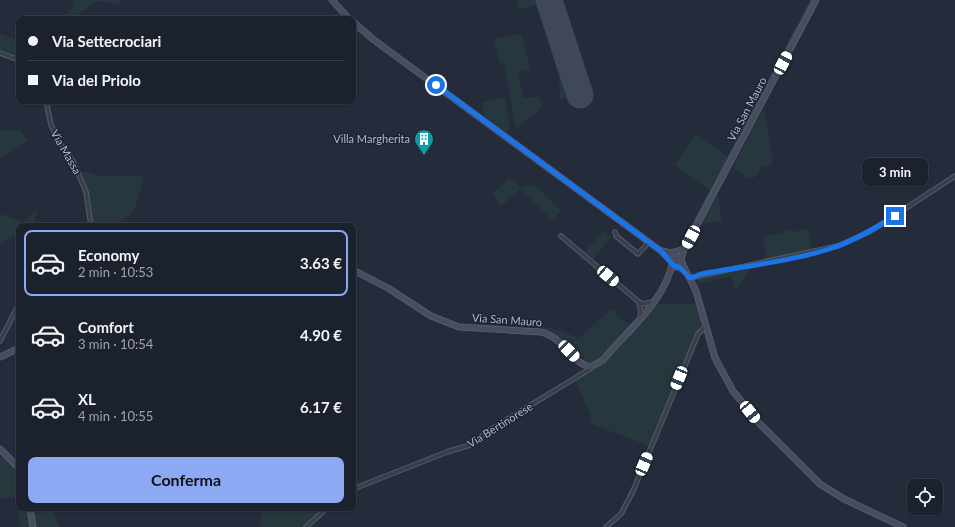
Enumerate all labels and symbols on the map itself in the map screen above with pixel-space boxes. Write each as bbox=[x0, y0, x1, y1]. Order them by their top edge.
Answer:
car bbox=[772, 50, 794, 76]
street label: Via San Mauro bbox=[724, 75, 769, 143]
route start bbox=[427, 76, 445, 94]
street label: Via Massa bbox=[49, 127, 84, 176]
building icon: Villa Margherita bbox=[413, 128, 435, 156]
place label: Villa Margherita bbox=[333, 132, 410, 145]
callout: 3 min bbox=[862, 158, 928, 186]
route end bbox=[886, 207, 904, 225]
car bbox=[680, 224, 702, 250]
car bbox=[595, 264, 621, 288]
street label: Via San Mauro bbox=[471, 311, 543, 328]
car bbox=[556, 338, 582, 364]
car bbox=[669, 365, 689, 391]
street label: Via Bertinorese bbox=[465, 399, 535, 450]
car bbox=[738, 399, 762, 425]
car bbox=[634, 451, 654, 477]

